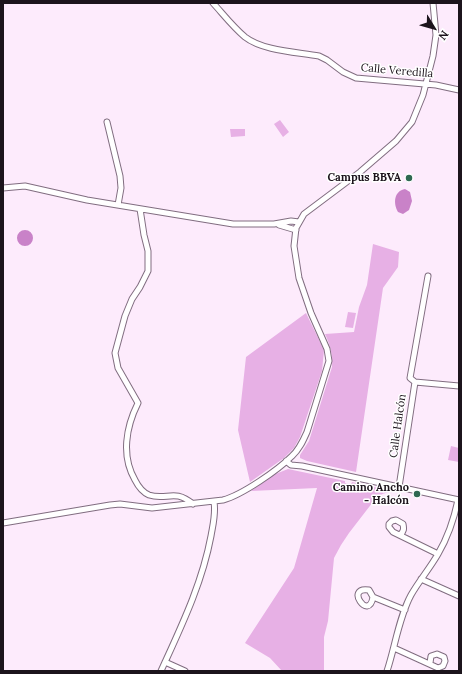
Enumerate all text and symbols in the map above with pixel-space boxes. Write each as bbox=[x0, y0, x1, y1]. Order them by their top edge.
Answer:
north arrow bbox=[414, 8, 454, 48]
text: N bbox=[435, 28, 452, 43]
street label: Calle Veredilla bbox=[360, 61, 434, 81]
place label: Campus BBVA bbox=[327, 171, 401, 185]
marker: Campus BBVA bbox=[404, 173, 414, 183]
street label: Calle Halcón bbox=[387, 393, 409, 459]
place label: Camino Ancho - Halcón bbox=[333, 481, 409, 507]
marker: Camino Ancho - Halcón bbox=[412, 489, 422, 499]

